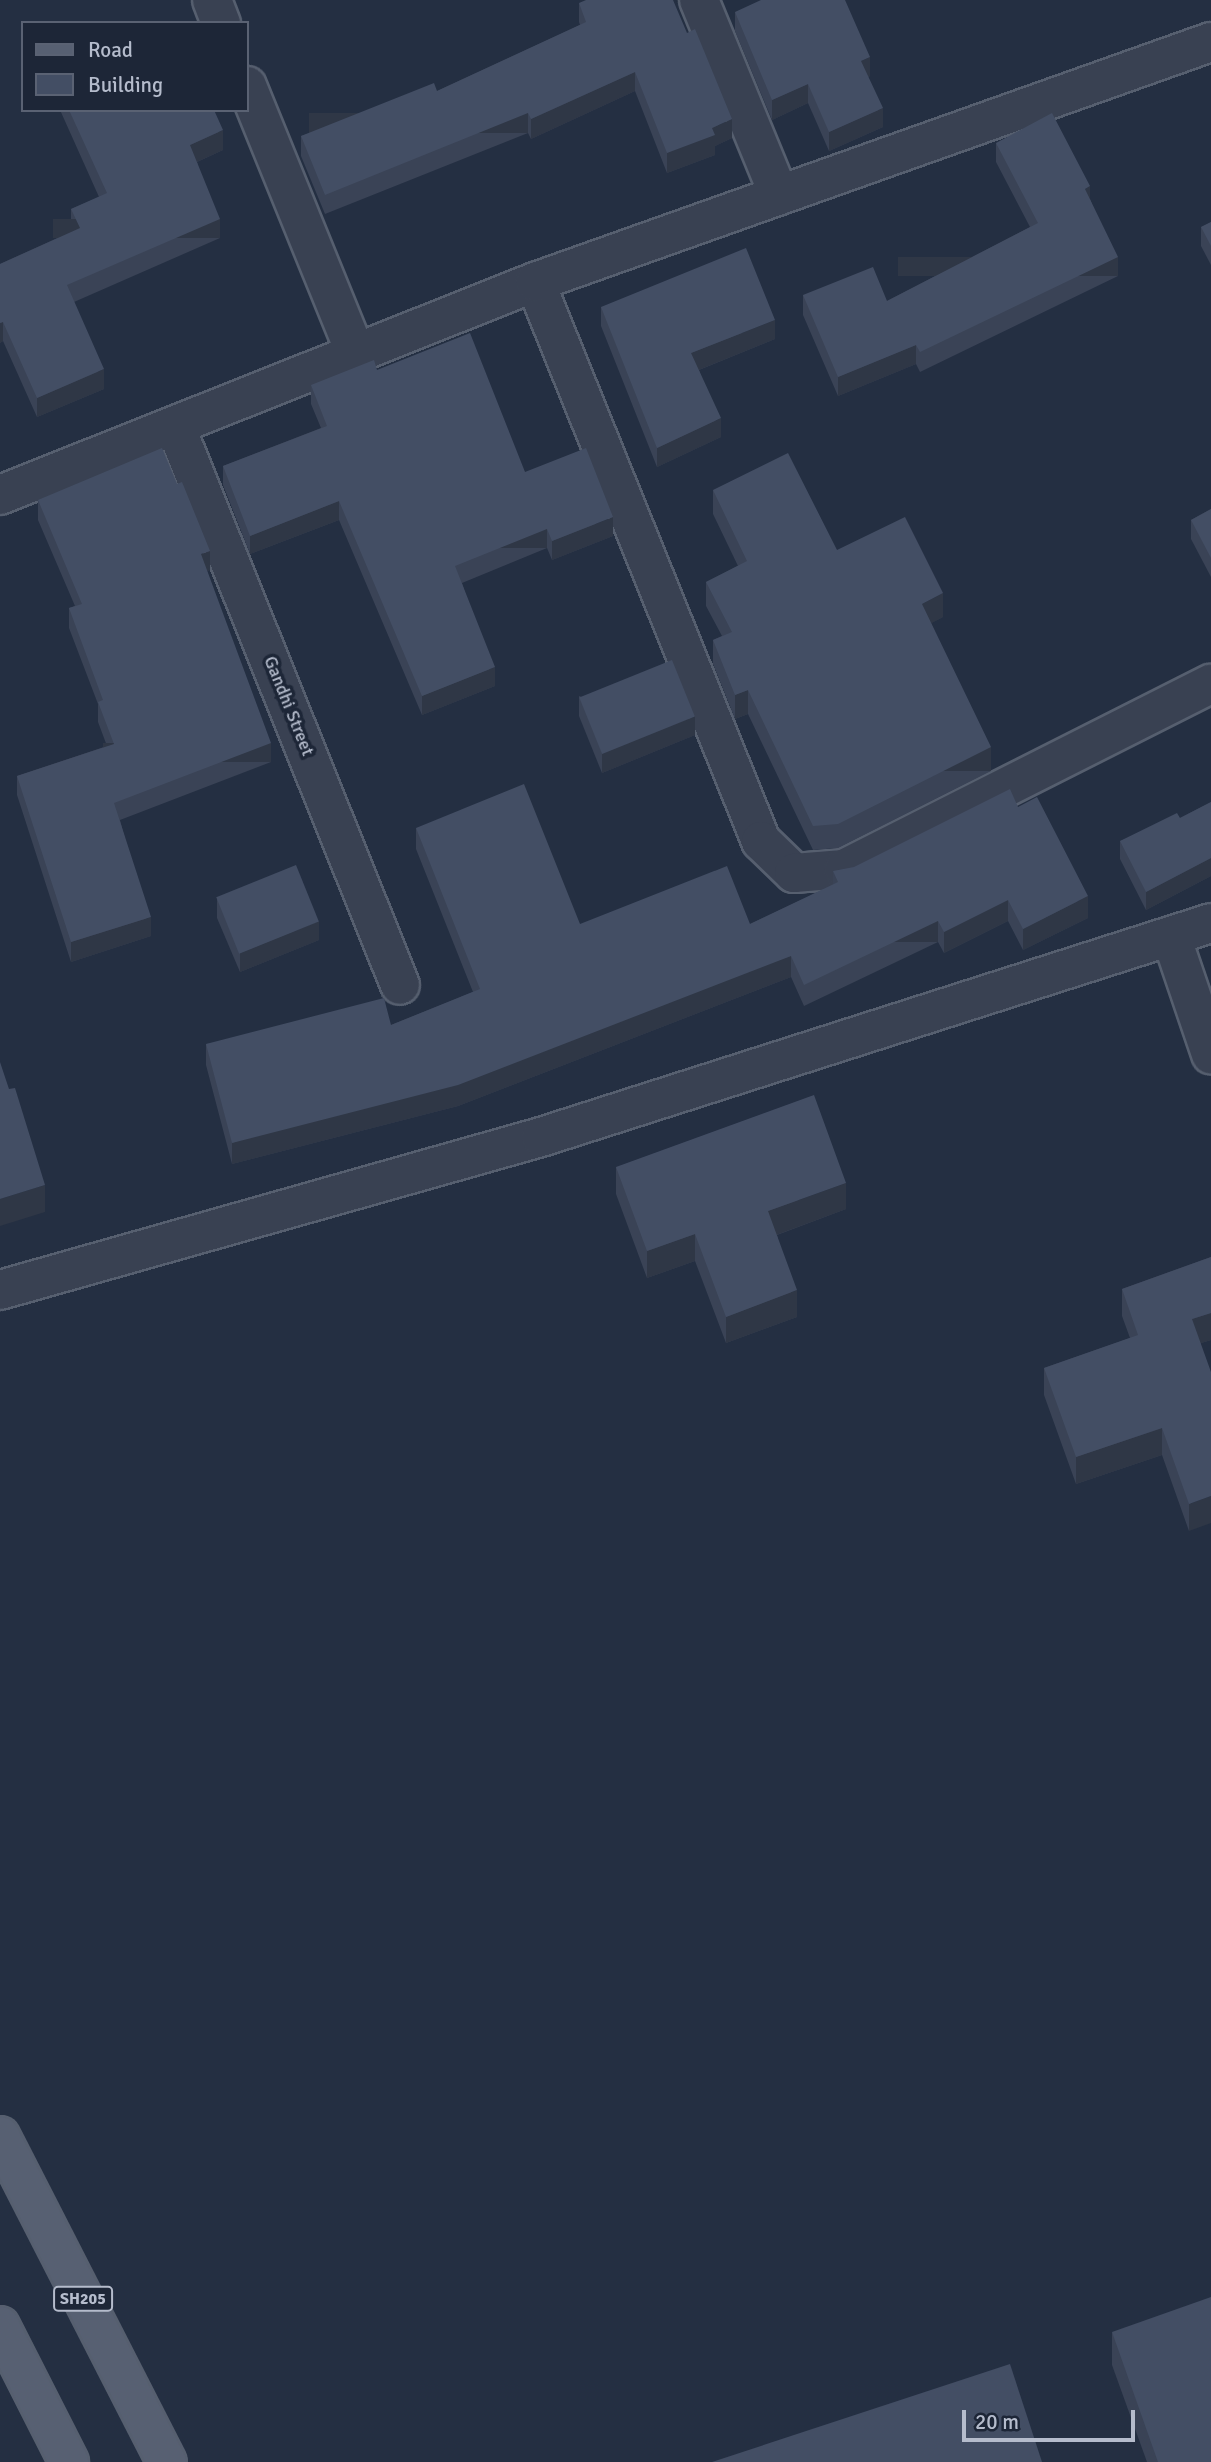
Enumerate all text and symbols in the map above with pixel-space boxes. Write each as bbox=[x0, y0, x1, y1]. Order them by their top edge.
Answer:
legend bbox=[21, 21, 248, 112]
text: Road bbox=[88, 37, 133, 63]
text: Building bbox=[88, 72, 163, 98]
street label: Gandhi Street bbox=[259, 653, 319, 759]
road number: SH205 bbox=[52, 2286, 114, 2312]
scale bar bbox=[966, 2396, 1139, 2440]
text: 20 m bbox=[975, 2409, 1019, 2435]

